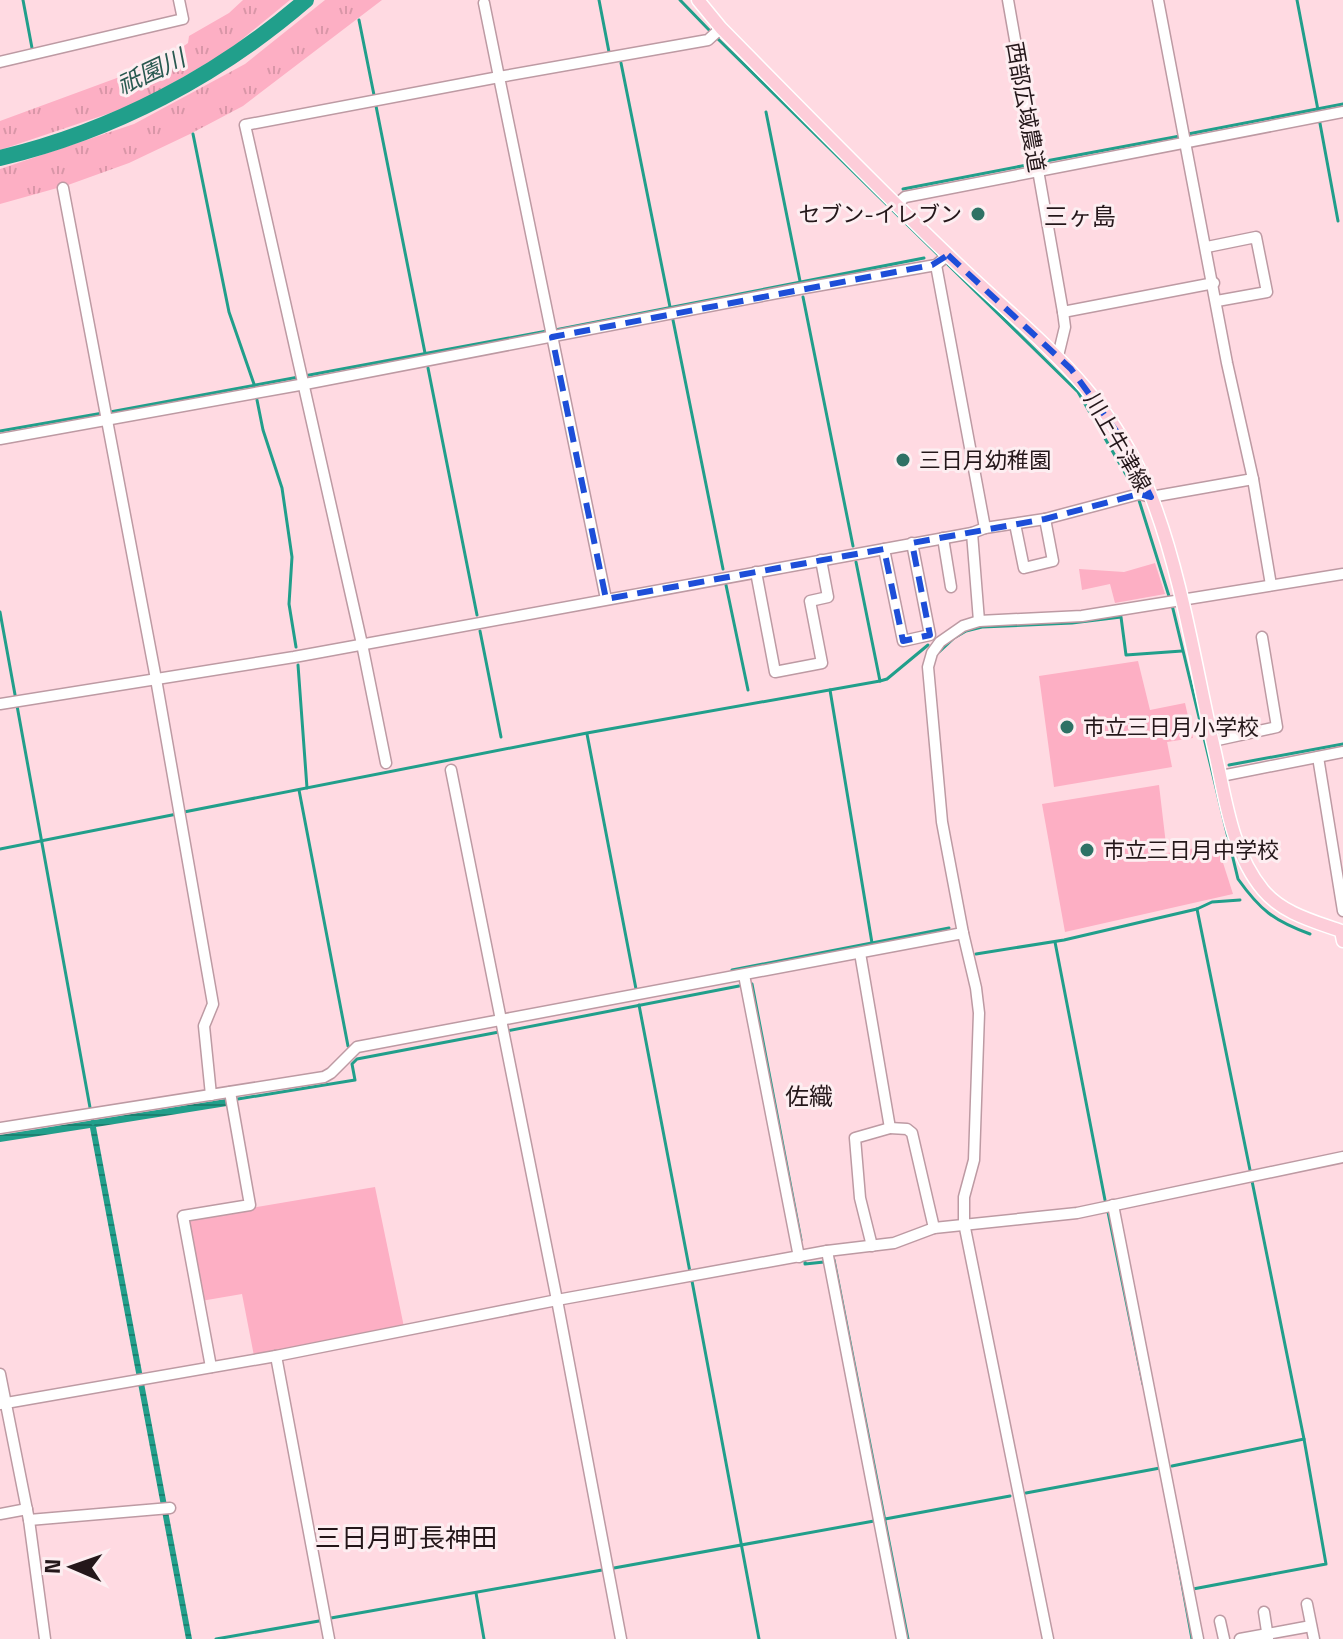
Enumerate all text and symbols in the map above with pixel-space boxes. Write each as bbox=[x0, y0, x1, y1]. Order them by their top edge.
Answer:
water label: 祇園川 bbox=[110, 38, 194, 103]
street label: 西部広域農道 bbox=[998, 39, 1054, 175]
place label: セブン-イレブン bbox=[798, 197, 962, 231]
district label: 三ヶ島 bbox=[1044, 198, 1116, 234]
marker: セブン-イレブン bbox=[969, 205, 987, 223]
street label: 川上牛津線 bbox=[1076, 386, 1160, 498]
place label: 三日月幼稚園 bbox=[919, 443, 1051, 477]
marker: 三日月幼稚園 bbox=[894, 451, 912, 469]
place label: 市立三日月小学校 bbox=[1083, 710, 1259, 744]
marker: 市立三日月小学校 bbox=[1058, 718, 1076, 736]
place label: 市立三日月中学校 bbox=[1103, 833, 1279, 867]
marker: 市立三日月中学校 bbox=[1078, 841, 1096, 859]
district label: 佐織 bbox=[785, 1078, 833, 1114]
district label: 三日月町長神田 bbox=[315, 1518, 497, 1557]
north arrow bbox=[32, 1527, 112, 1607]
text: N bbox=[35, 1558, 69, 1575]

